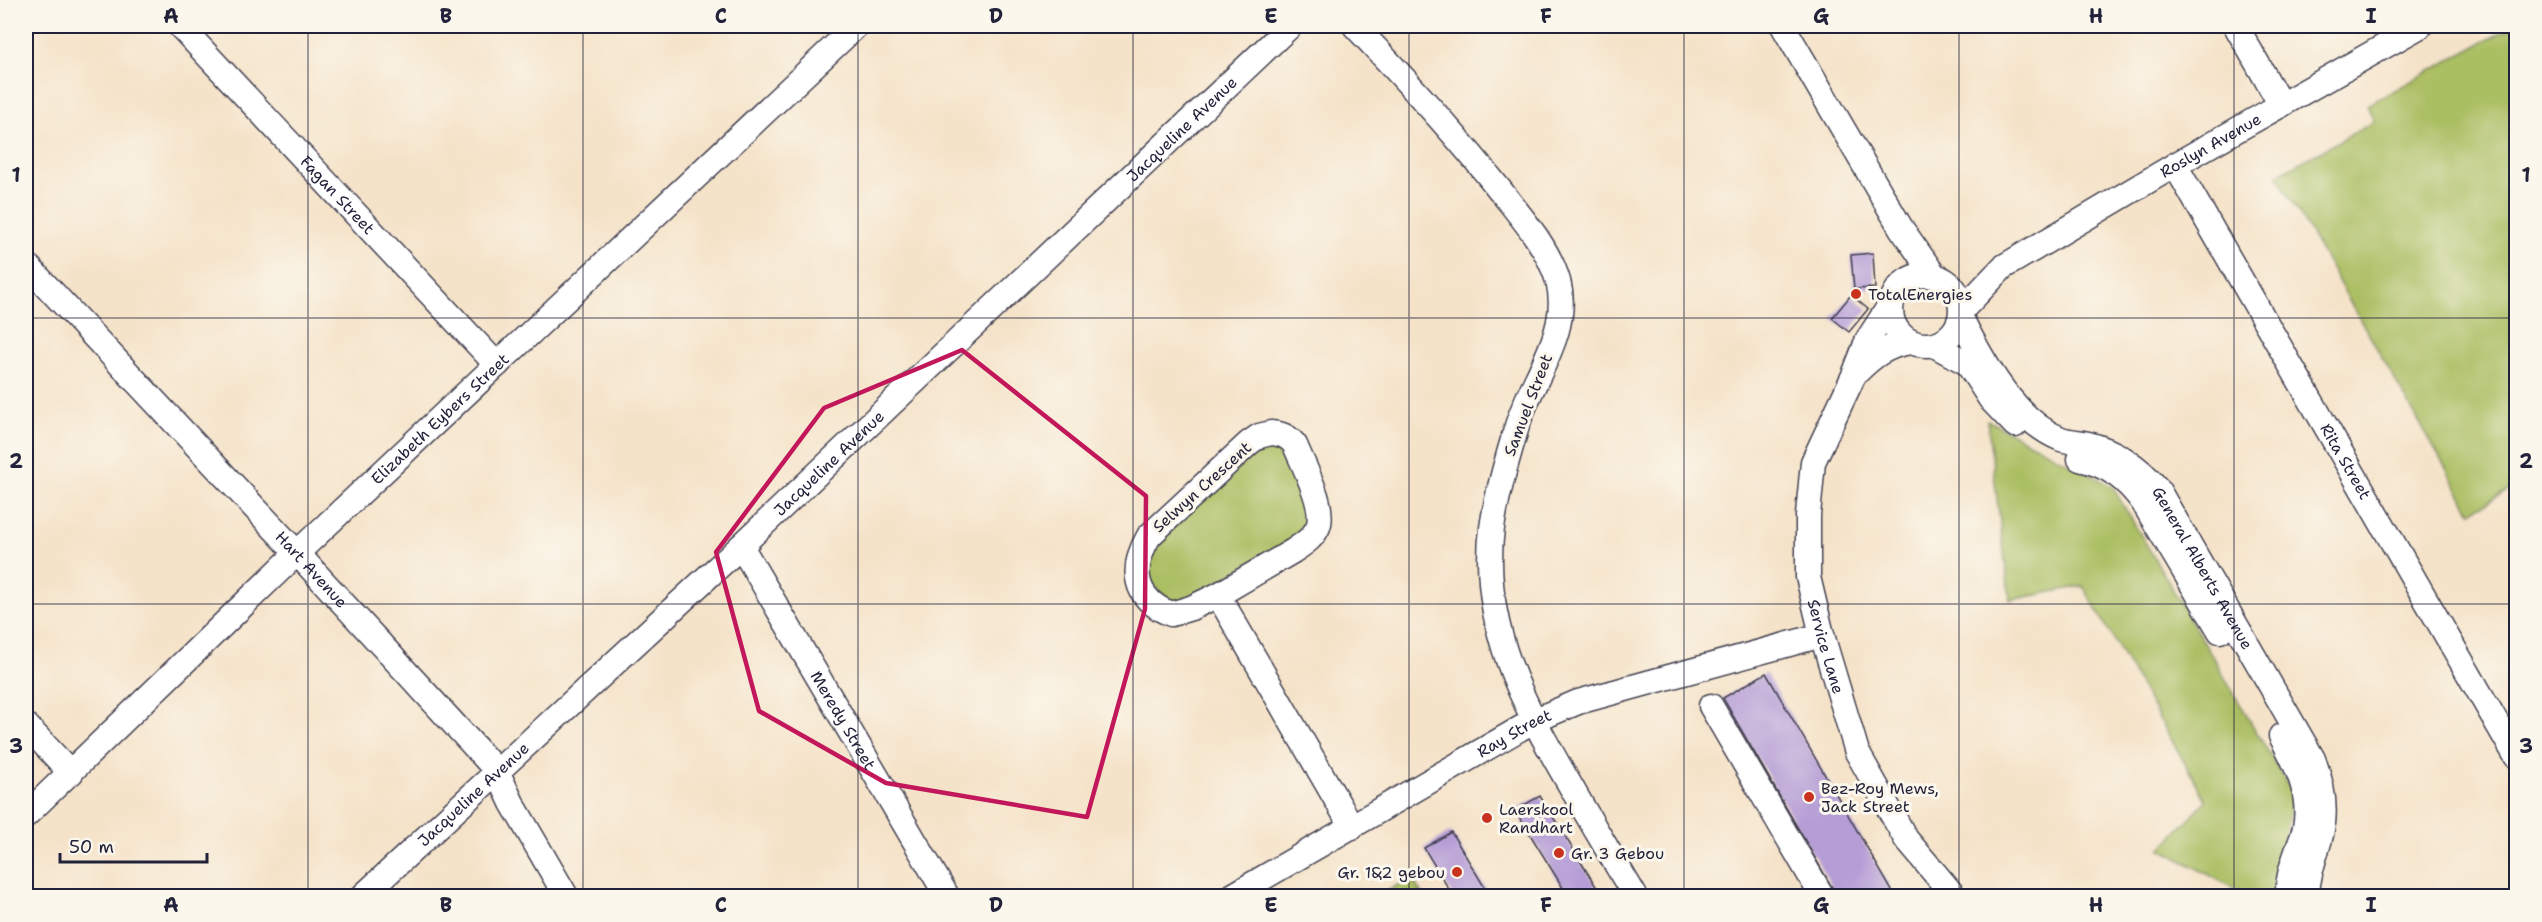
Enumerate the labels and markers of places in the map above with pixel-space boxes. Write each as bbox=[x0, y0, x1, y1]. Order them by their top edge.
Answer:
place label: TotalEnergies bbox=[1868, 284, 1972, 305]
marker: TotalEnergies bbox=[1849, 287, 1863, 301]
place label: Bez-Roy Mews, Jack Street bbox=[1821, 778, 1939, 817]
marker: Bez-Roy Mews, Jack Street bbox=[1802, 790, 1816, 804]
place label: Laerskool Randhart bbox=[1499, 799, 1574, 838]
marker: Laerskool Randhart bbox=[1480, 811, 1494, 825]
place label: Gr. 3 Gebou bbox=[1571, 843, 1664, 864]
marker: Gr. 3 Gebou bbox=[1552, 846, 1566, 860]
place label: Gr. 1&2 gebou bbox=[1337, 862, 1445, 883]
marker: Gr. 1&2 gebou bbox=[1450, 865, 1464, 879]

